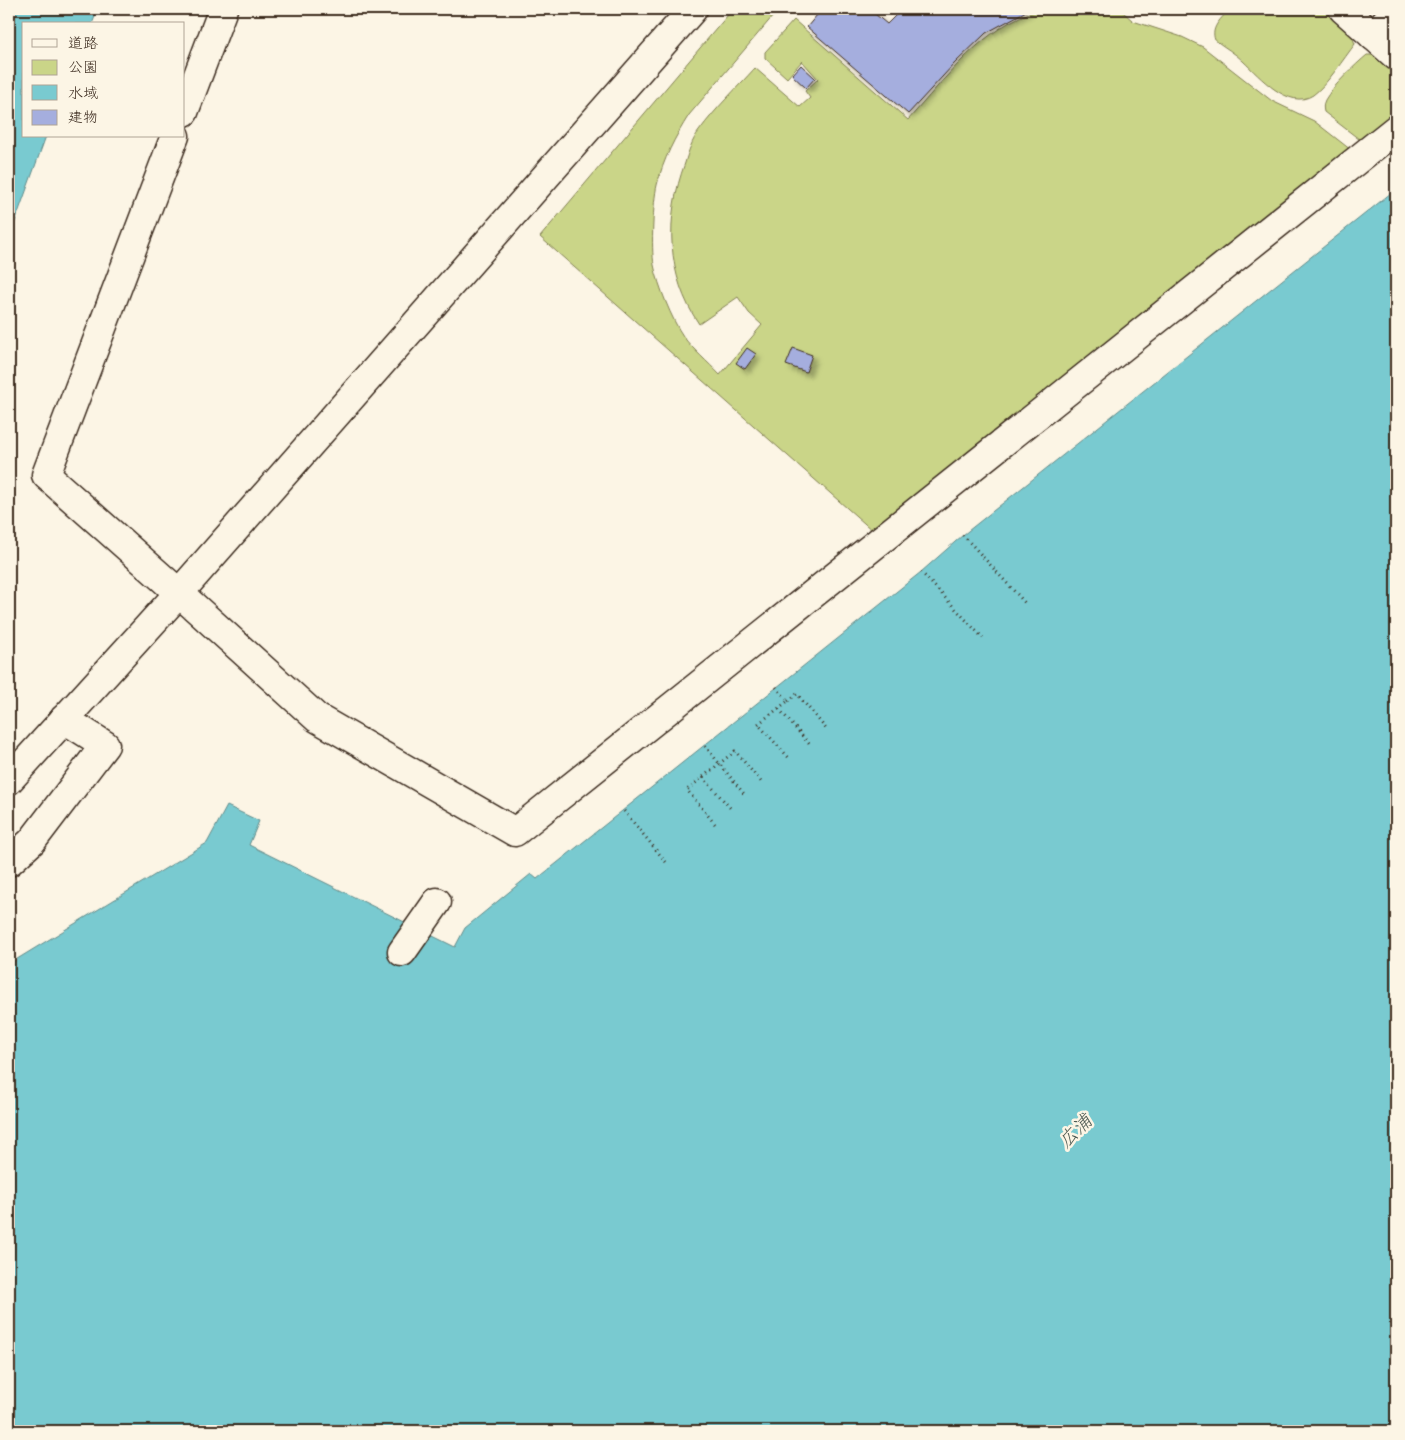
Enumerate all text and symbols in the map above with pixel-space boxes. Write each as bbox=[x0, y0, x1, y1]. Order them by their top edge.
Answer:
legend bbox=[22, 22, 185, 138]
text: 道路 bbox=[68, 32, 98, 56]
text: 公園 bbox=[68, 56, 98, 80]
text: 水域 bbox=[68, 82, 98, 106]
text: 建物 bbox=[68, 106, 98, 130]
water label: 広浦 bbox=[1052, 1107, 1101, 1156]

